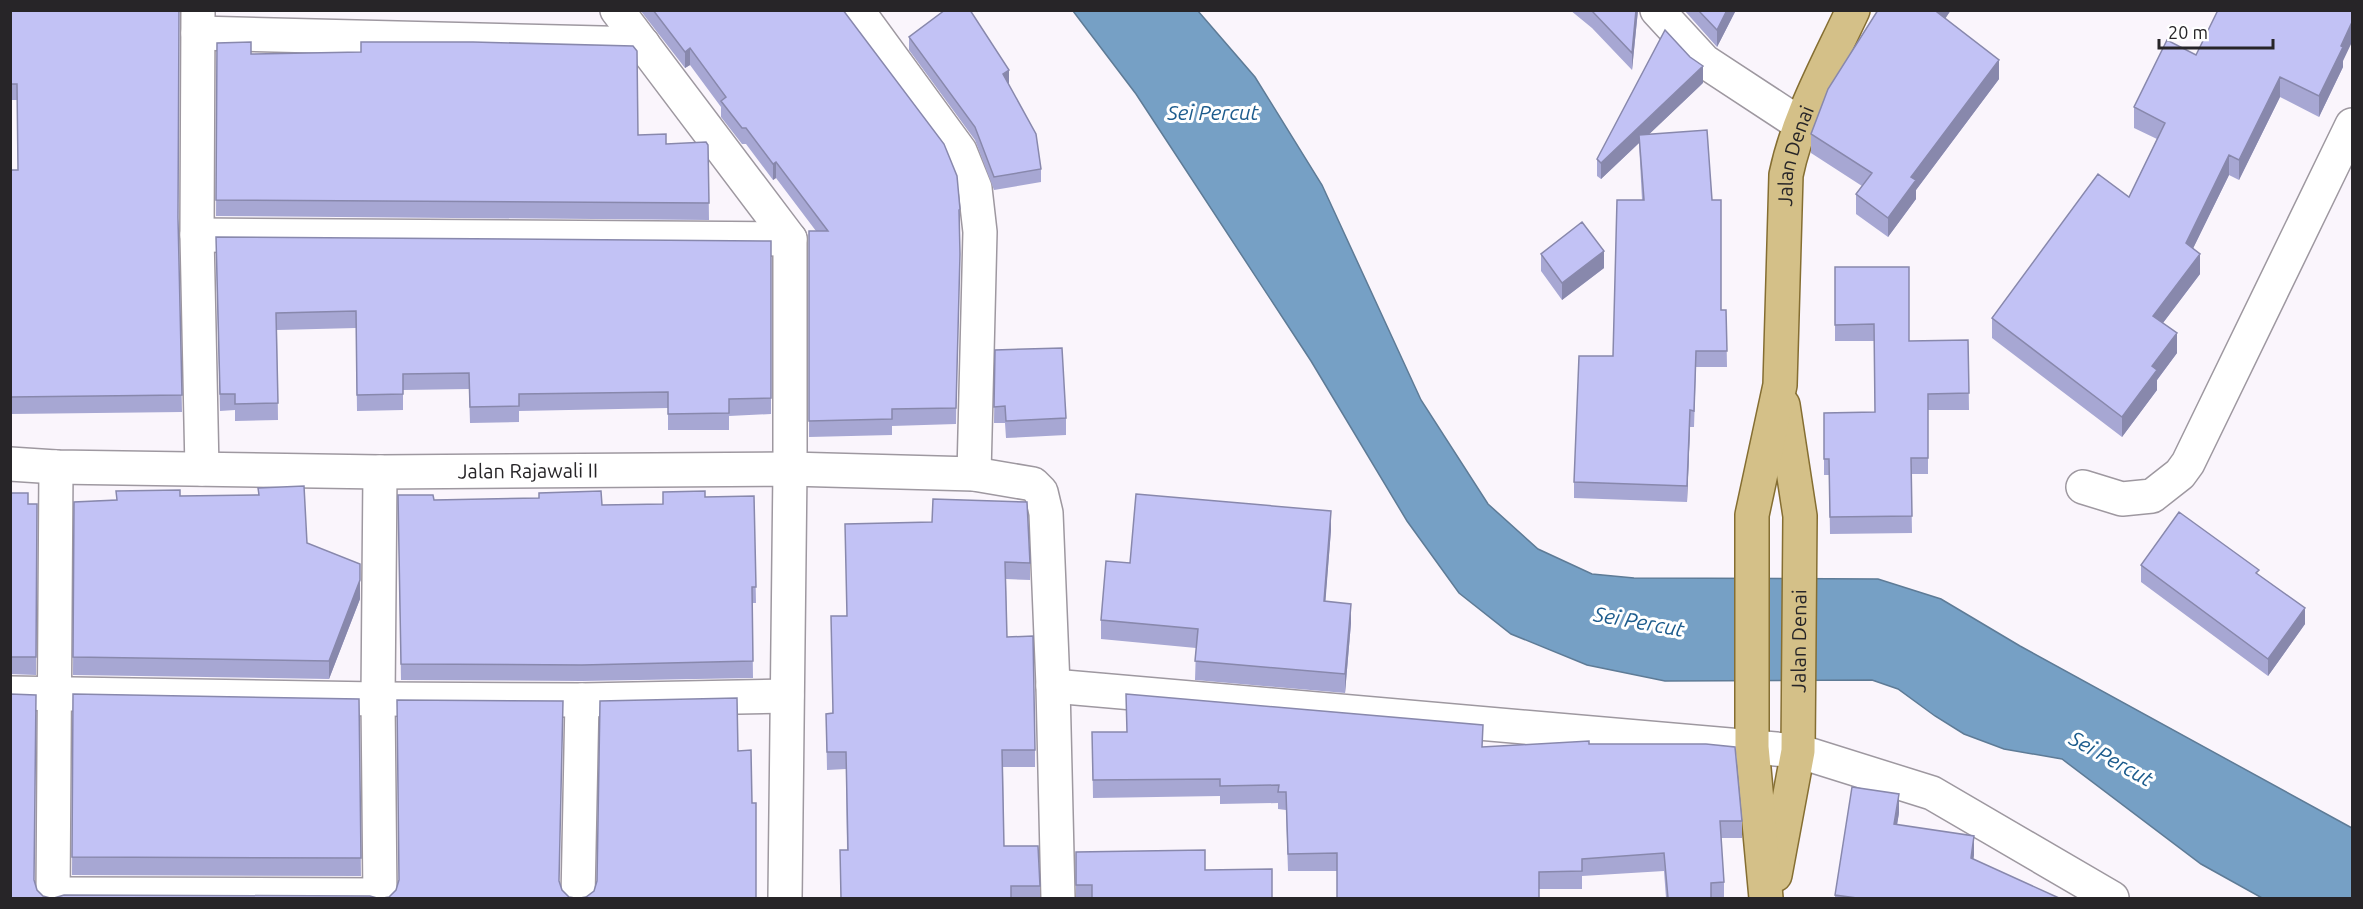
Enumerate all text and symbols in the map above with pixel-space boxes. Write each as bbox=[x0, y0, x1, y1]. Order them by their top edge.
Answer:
scale bar bbox=[2159, 12, 2273, 50]
text: 20 m bbox=[2168, 22, 2208, 42]
water label: Sei Percut bbox=[1166, 100, 1260, 124]
street label: Jalan Denai bbox=[1773, 102, 1818, 207]
street label: Jalan Rajawali II bbox=[458, 458, 598, 482]
street label: Jalan Denai bbox=[1786, 589, 1810, 693]
water label: Sei Percut bbox=[1591, 601, 1687, 641]
water label: Sei Percut bbox=[2065, 725, 2158, 791]

